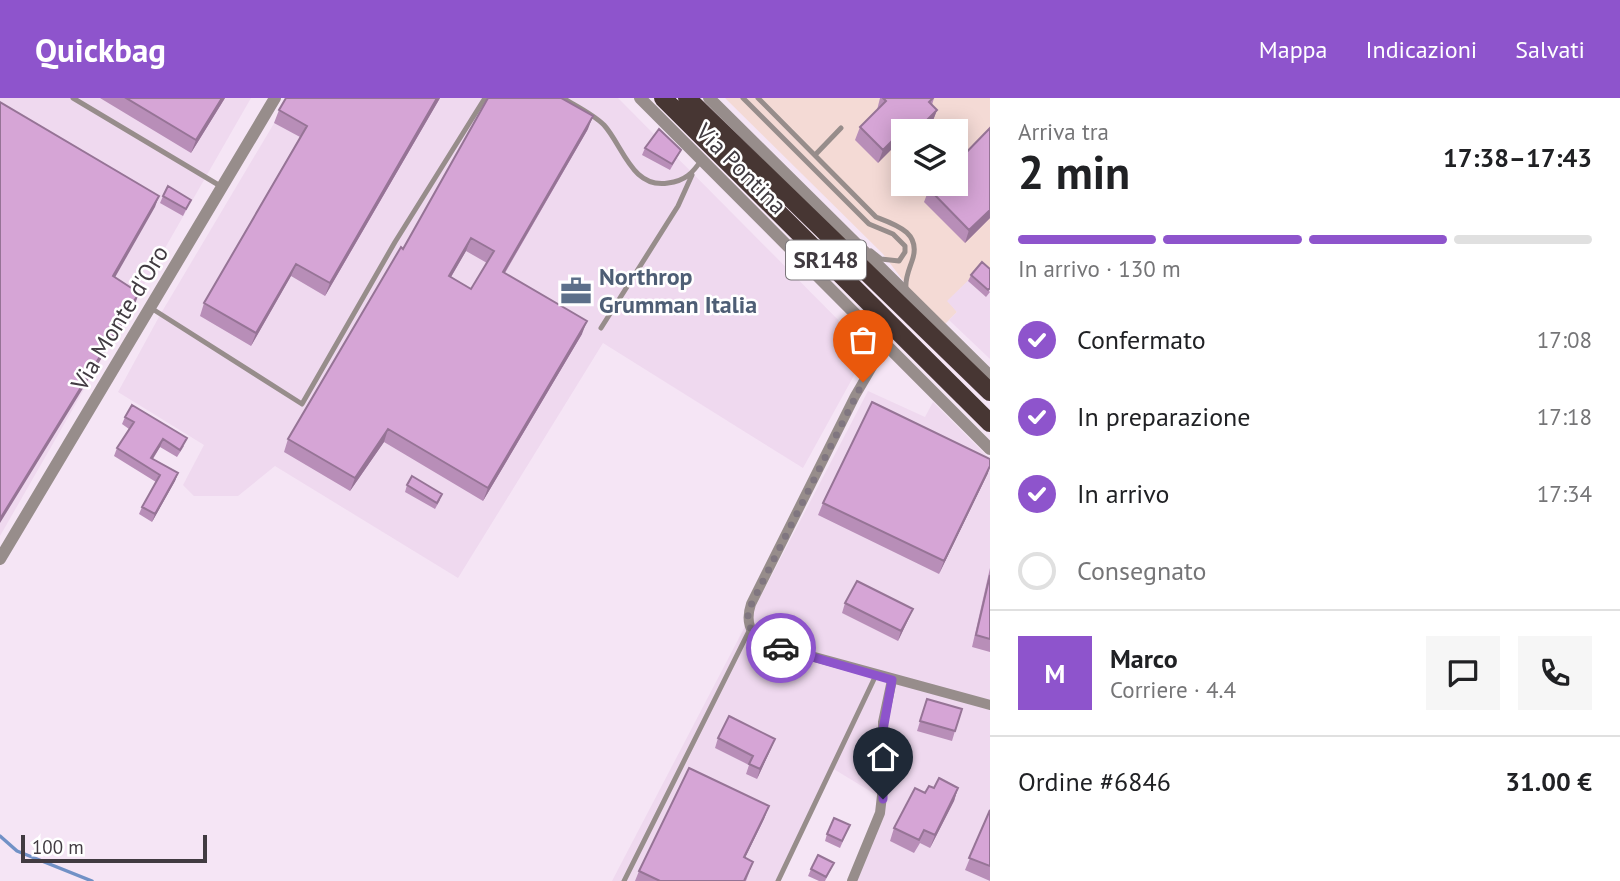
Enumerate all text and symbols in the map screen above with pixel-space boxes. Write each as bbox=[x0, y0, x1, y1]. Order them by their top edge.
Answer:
text: Quickbag bbox=[35, 28, 166, 71]
text: Mappa bbox=[1259, 34, 1328, 65]
text: Indicazioni bbox=[1366, 34, 1477, 65]
text: Salvati bbox=[1515, 34, 1585, 65]
street label: Via Pontina bbox=[688, 116, 794, 221]
text: Arriva tra bbox=[1018, 117, 1109, 146]
map controls bbox=[891, 119, 968, 196]
button: layers bbox=[891, 119, 968, 196]
text: 17:38–17:43 bbox=[1443, 141, 1592, 174]
text: 2 min bbox=[1018, 142, 1130, 202]
street label: Via Monte d'Oro bbox=[63, 239, 175, 397]
road number: SR148 bbox=[786, 240, 866, 280]
text: In arrivo · 130 m bbox=[1018, 254, 1181, 283]
place label: Northrop Grumman Italia bbox=[599, 261, 757, 320]
office icon: Northrop Grumman Italia bbox=[559, 274, 593, 308]
pin bbox=[833, 310, 893, 382]
icon: bag bbox=[844, 321, 882, 359]
icon: check bbox=[1018, 321, 1056, 359]
text: Confermato bbox=[1077, 323, 1206, 356]
text: 17:08 bbox=[1537, 325, 1592, 354]
icon: check bbox=[1018, 398, 1056, 436]
text: In preparazione bbox=[1077, 400, 1251, 433]
text: 17:18 bbox=[1537, 402, 1592, 431]
icon: check bbox=[1018, 475, 1056, 513]
text: In arrivo bbox=[1077, 477, 1169, 510]
text: 17:34 bbox=[1537, 479, 1592, 508]
text: Consegnato bbox=[1077, 554, 1207, 587]
courier bbox=[746, 613, 816, 683]
icon: car bbox=[762, 629, 800, 667]
button: chat bbox=[1426, 636, 1500, 710]
button: phone bbox=[1518, 636, 1592, 710]
text: Marco bbox=[1110, 642, 1178, 675]
text: M bbox=[1045, 657, 1065, 690]
text: Corriere · 4.4 bbox=[1110, 675, 1236, 704]
pin bbox=[853, 727, 913, 799]
icon: home bbox=[864, 738, 902, 776]
text: Ordine #6846 bbox=[1018, 765, 1171, 798]
text: 31.00 € bbox=[1505, 765, 1592, 798]
scale bar bbox=[21, 832, 206, 864]
text: 100 m bbox=[32, 835, 84, 859]

